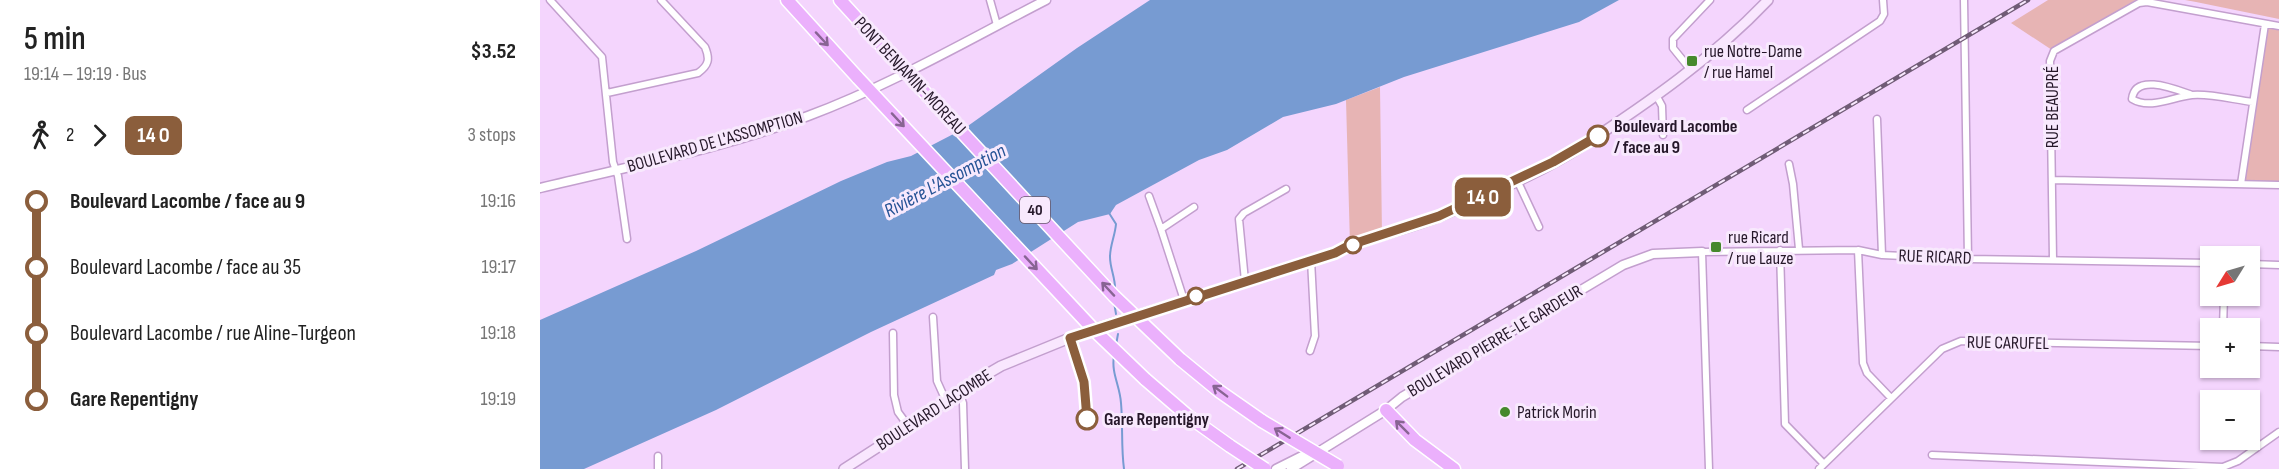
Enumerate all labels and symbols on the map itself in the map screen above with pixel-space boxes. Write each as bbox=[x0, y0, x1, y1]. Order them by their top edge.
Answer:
street label: PONT BENJAMIN-MOREAU bbox=[850, 13, 970, 139]
one-way arrow bbox=[815, 31, 830, 46]
place label: rue Notre-Dame / rue Hamel bbox=[1704, 41, 1802, 83]
marker: rue Notre-Dame / rue Hamel bbox=[1685, 54, 1699, 68]
street label: RUE BEAUPRÉ bbox=[2042, 66, 2063, 148]
street label: BOULEVARD DE L'ASSOMPTION bbox=[625, 107, 805, 177]
one-way arrow bbox=[891, 113, 905, 128]
place label: Boulevard Lacombe / face au 9 bbox=[1614, 116, 1738, 158]
marker: Boulevard Lacombe / face au 9 bbox=[1587, 125, 1609, 147]
water label: Rivière L'Assomption bbox=[880, 139, 1010, 223]
line badge: 14 O bbox=[1441, 178, 1525, 216]
road number: 40 bbox=[1020, 197, 1050, 223]
place label: rue Ricard / rue Lauze bbox=[1728, 227, 1793, 269]
unlabelled marker bbox=[1344, 236, 1362, 254]
marker: rue Ricard / rue Lauze bbox=[1709, 240, 1723, 254]
street label: RUE RICARD bbox=[1898, 245, 1972, 269]
north arrow bbox=[2200, 246, 2260, 306]
one-way arrow bbox=[1024, 255, 1038, 270]
street label: BOULEVARD PIERRE-LE GARDEUR bbox=[1404, 280, 1586, 402]
one-way arrow bbox=[1101, 282, 1115, 297]
unlabelled marker bbox=[1187, 287, 1205, 305]
street label: RUE CARUFEL bbox=[1967, 332, 2050, 354]
street label: BOULEVARD LACOMBE bbox=[872, 365, 996, 455]
one-way arrow bbox=[1213, 385, 1229, 398]
place label: Patrick Morin bbox=[1517, 402, 1597, 423]
marker: Patrick Morin bbox=[1498, 405, 1512, 419]
marker: Gare Repentigny bbox=[1076, 408, 1098, 430]
place label: Gare Repentigny bbox=[1104, 409, 1210, 430]
one-way arrow bbox=[1395, 420, 1409, 435]
one-way arrow bbox=[1273, 427, 1290, 440]

